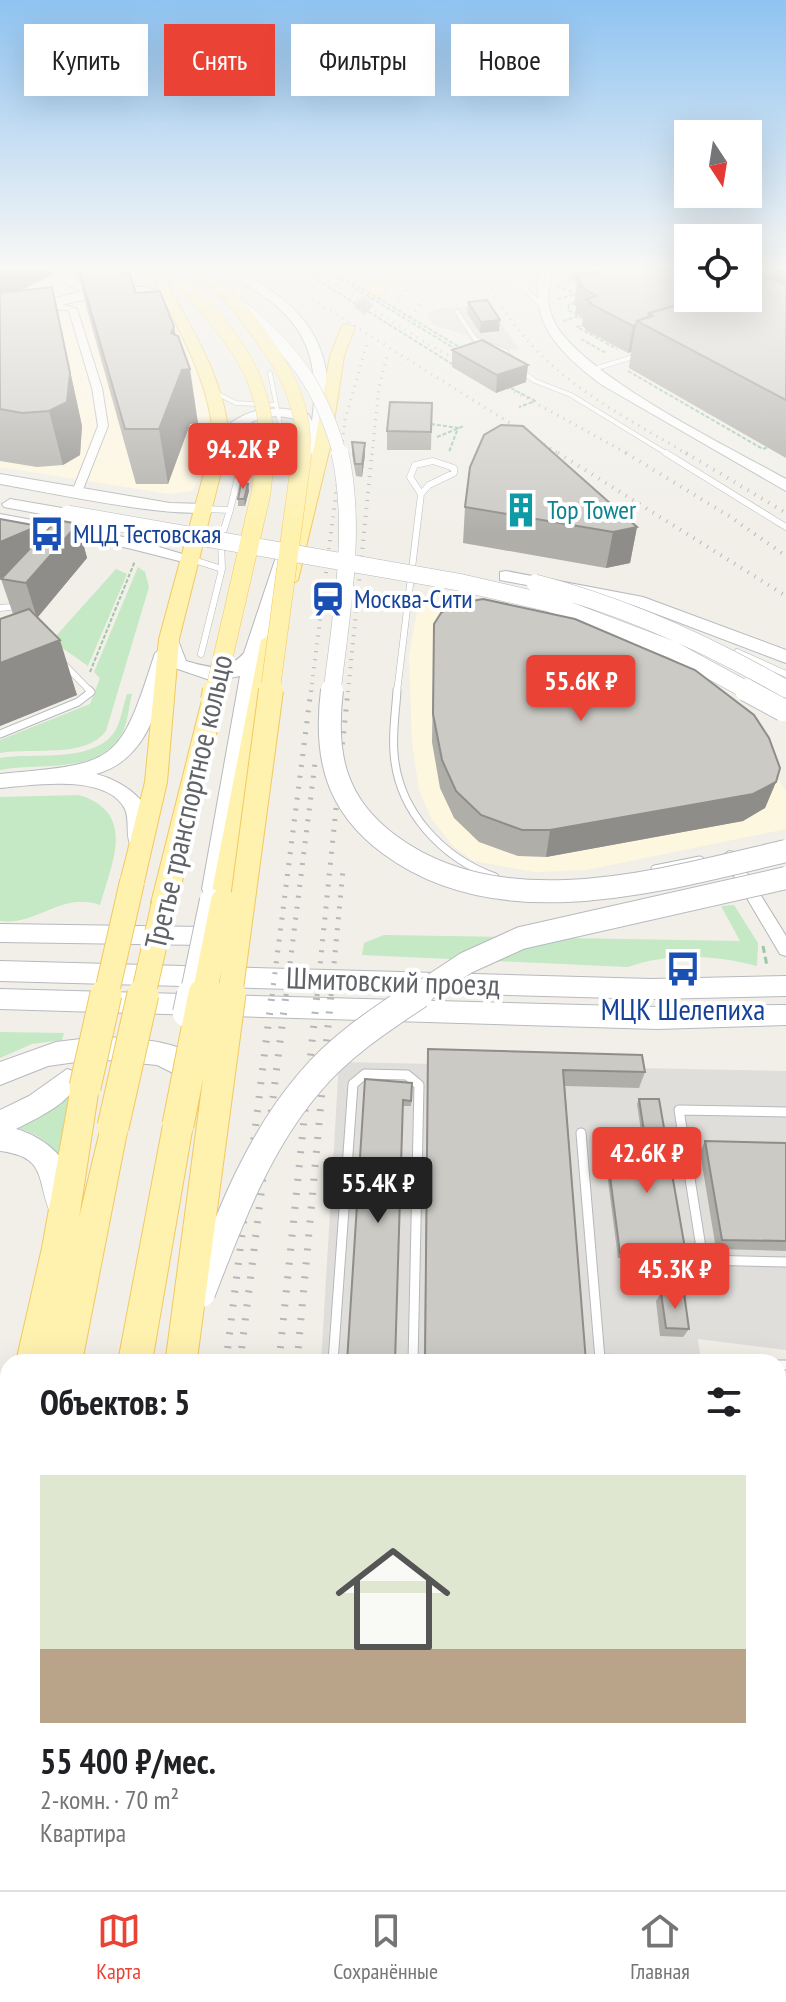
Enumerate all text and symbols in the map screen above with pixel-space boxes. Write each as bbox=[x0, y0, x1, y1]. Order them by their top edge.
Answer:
chip: Купить bbox=[24, 24, 148, 96]
chip: Снять bbox=[164, 24, 275, 96]
chip: Фильтры bbox=[291, 24, 435, 96]
chip: Новое bbox=[451, 24, 569, 96]
north arrow bbox=[674, 120, 762, 208]
map controls bbox=[674, 120, 762, 312]
button: locate bbox=[674, 224, 762, 312]
pin: 94.2K ₽ bbox=[169, 423, 317, 491]
text: 94.2K ₽ bbox=[206, 432, 280, 465]
building icon: Top Tower bbox=[502, 491, 540, 529]
place label: Top Tower bbox=[547, 493, 636, 526]
bus stop icon: МЦД Тестовская bbox=[28, 515, 66, 553]
place label: МЦД Тестовская bbox=[73, 517, 221, 550]
station icon: Москва-Сити bbox=[309, 580, 347, 618]
place label: Москва-Сити bbox=[354, 582, 473, 615]
street label: Третье транспортное кольцо bbox=[135, 651, 240, 953]
pin: 55.6K ₽ bbox=[507, 655, 655, 723]
text: 55.6K ₽ bbox=[544, 664, 618, 697]
bus stop icon: МЦК Шелепиха bbox=[664, 950, 702, 988]
street label: Шмитовский проезд bbox=[285, 957, 501, 1004]
place label: МЦК Шелепиха bbox=[601, 989, 765, 1028]
pin: 42.6K ₽ bbox=[573, 1127, 721, 1195]
text: 42.6K ₽ bbox=[610, 1136, 684, 1169]
pin: 55.4K ₽ bbox=[304, 1157, 452, 1225]
text: 55.4K ₽ bbox=[341, 1166, 415, 1199]
pin: 45.3K ₽ bbox=[601, 1243, 749, 1311]
text: 45.3K ₽ bbox=[638, 1252, 712, 1285]
text: Объектов: 5 bbox=[40, 1380, 190, 1424]
icon: filters bbox=[702, 1380, 746, 1424]
icon: home bbox=[321, 1527, 465, 1671]
text: 55 400 ₽/мес. bbox=[40, 1739, 216, 1783]
text: 2-комн. · 70 m² bbox=[40, 1783, 179, 1816]
text: Квартира bbox=[40, 1816, 126, 1849]
tab: Карта bbox=[96, 1909, 141, 1985]
tab: Сохранённые bbox=[333, 1909, 438, 1985]
tab: Главная bbox=[630, 1909, 690, 1985]

